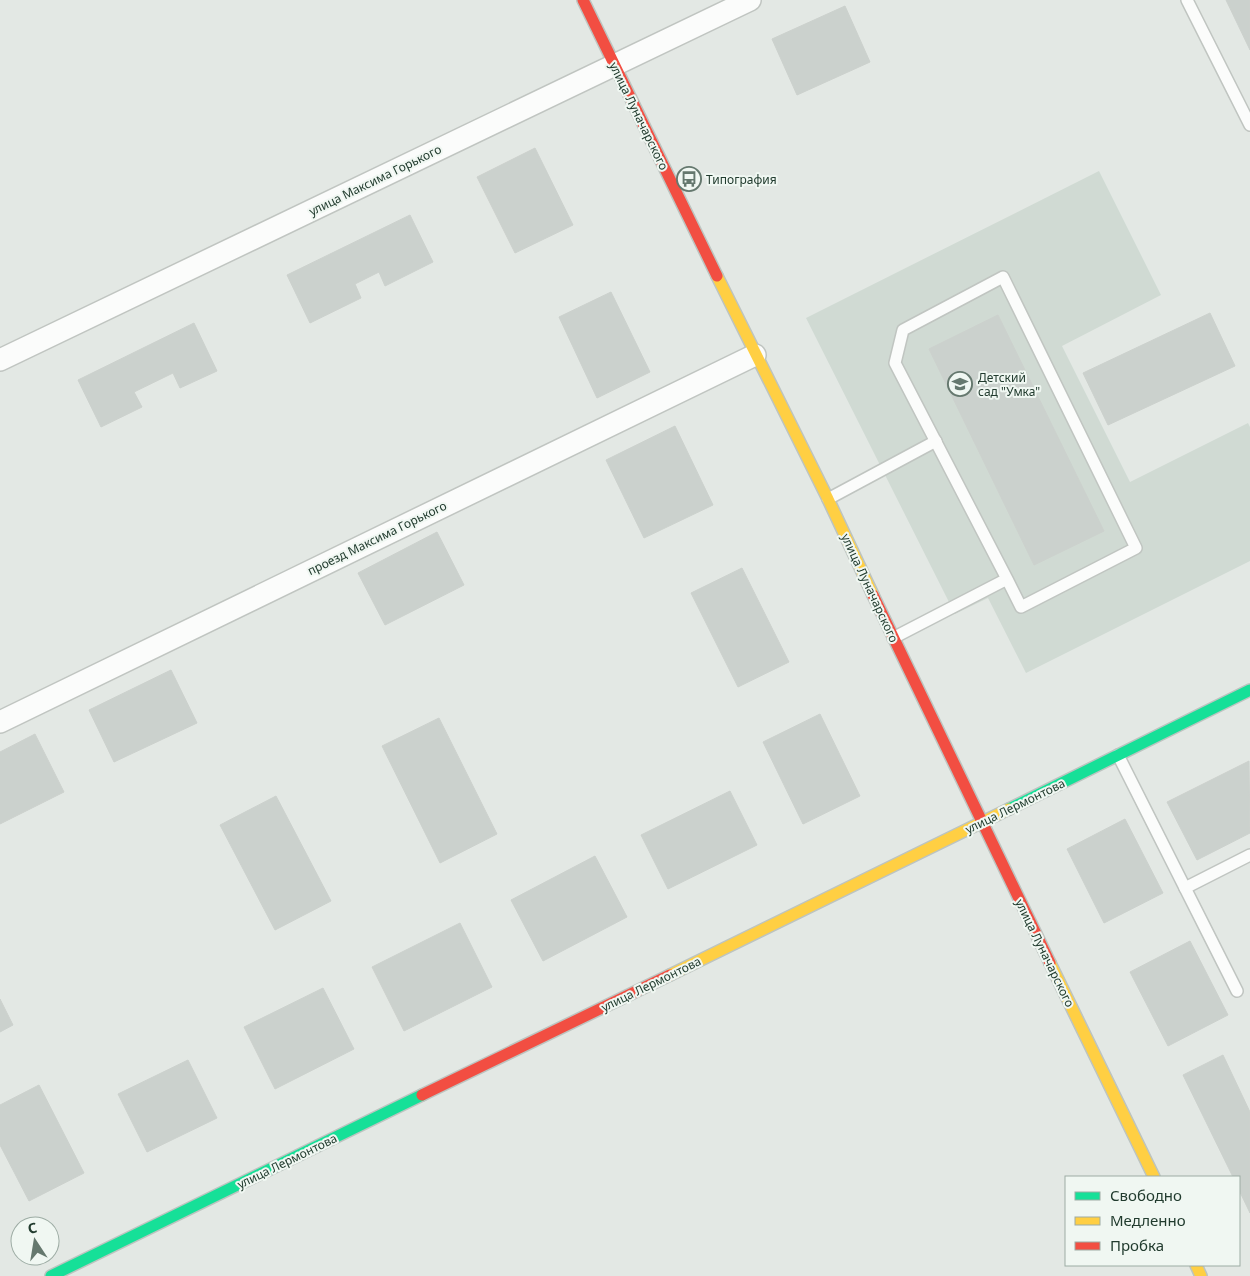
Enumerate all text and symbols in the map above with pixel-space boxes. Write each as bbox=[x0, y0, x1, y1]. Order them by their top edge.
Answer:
street label: улица Луначарского bbox=[605, 59, 673, 173]
street label: улица Максима Горького bbox=[306, 141, 444, 219]
bus stop icon: Типография bbox=[676, 166, 702, 192]
place label: Типография bbox=[706, 171, 777, 188]
place label: Детский сад "Умка" bbox=[978, 369, 1040, 400]
school or university icon: Детский сад "Умка" bbox=[947, 371, 973, 397]
street label: проезд Максима Горького bbox=[305, 497, 449, 579]
street label: улица Луначарского bbox=[837, 531, 903, 645]
street label: улица Лермонтова bbox=[962, 774, 1068, 838]
street label: улица Луначарского bbox=[1011, 896, 1079, 1010]
street label: улица Лермонтова bbox=[598, 952, 704, 1016]
street label: улица Лермонтова bbox=[234, 1129, 340, 1193]
legend bbox=[1065, 1176, 1240, 1266]
text: Свободно bbox=[1110, 1185, 1182, 1205]
text: Медленно bbox=[1110, 1210, 1186, 1230]
north arrow bbox=[10, 1216, 60, 1266]
text: С bbox=[26, 1218, 39, 1238]
text: Пробка bbox=[1110, 1235, 1164, 1255]

